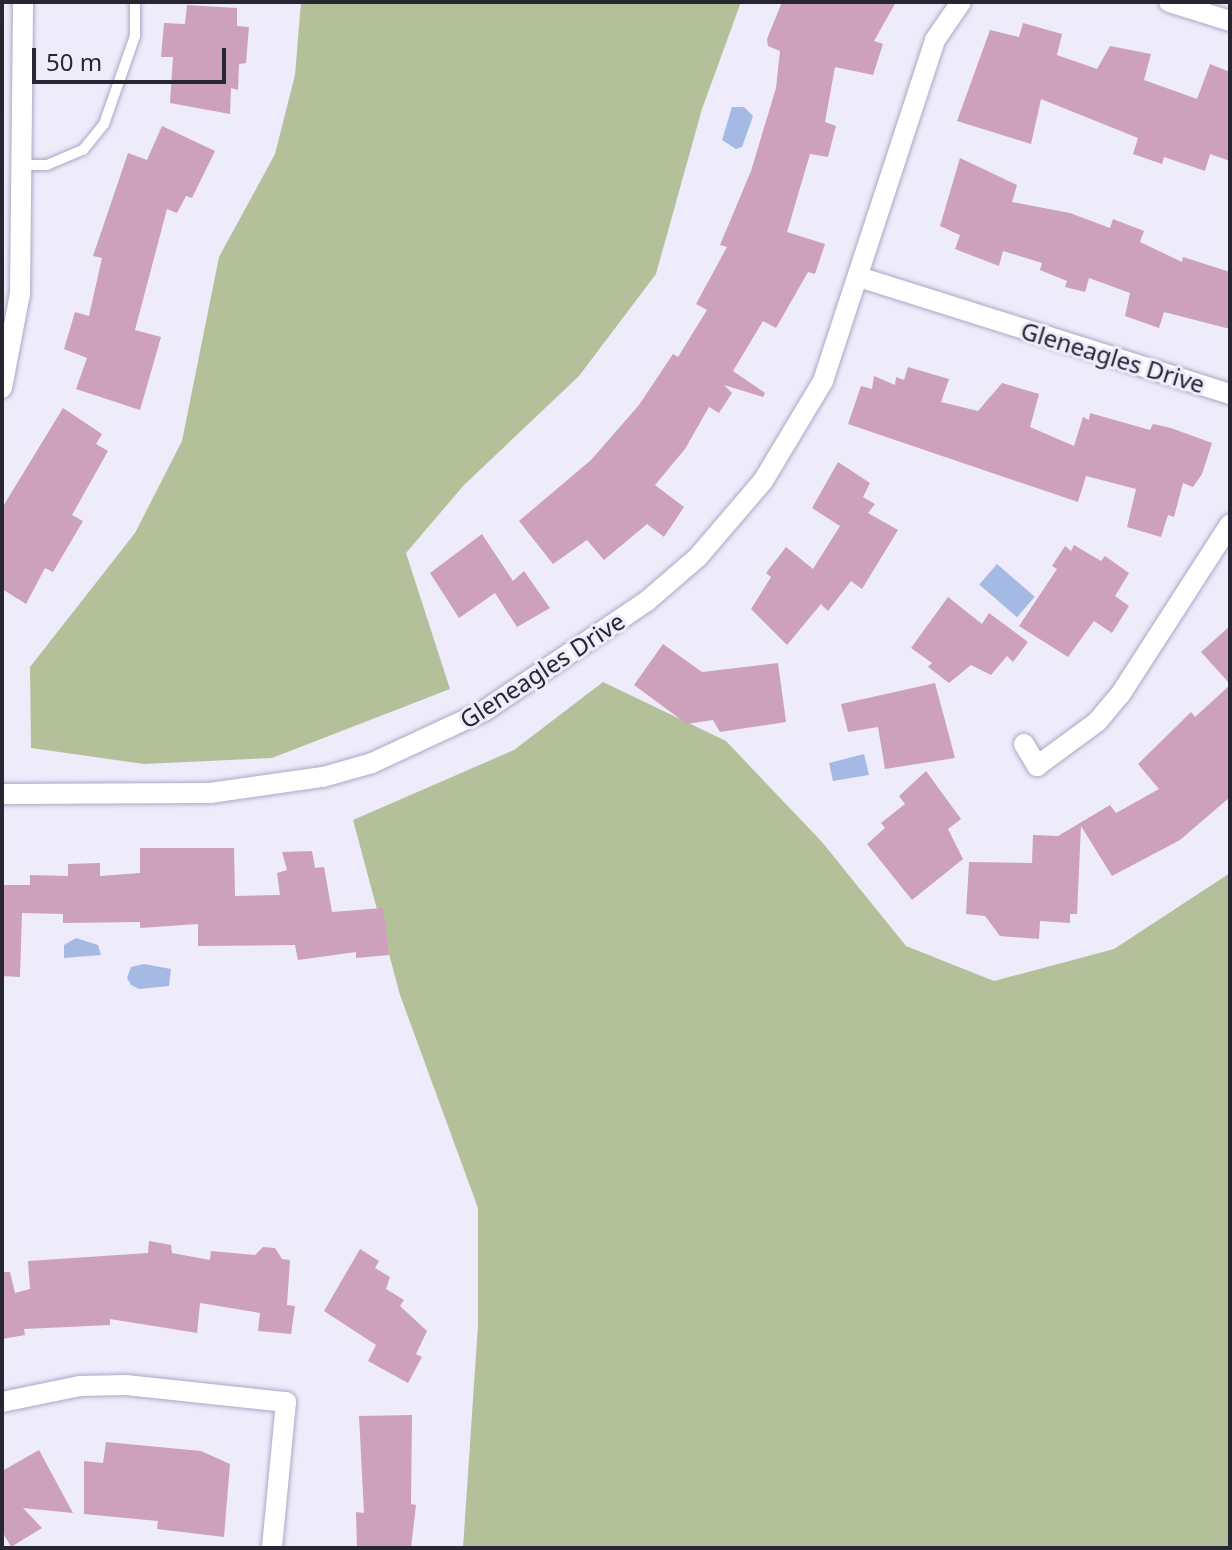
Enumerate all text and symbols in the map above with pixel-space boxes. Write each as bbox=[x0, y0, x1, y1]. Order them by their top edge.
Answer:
scale bar bbox=[36, 32, 230, 82]
text: 50 m bbox=[46, 45, 102, 78]
street label: Gleneagles Drive bbox=[1018, 315, 1208, 399]
street label: Gleneagles Drive bbox=[454, 606, 630, 734]

